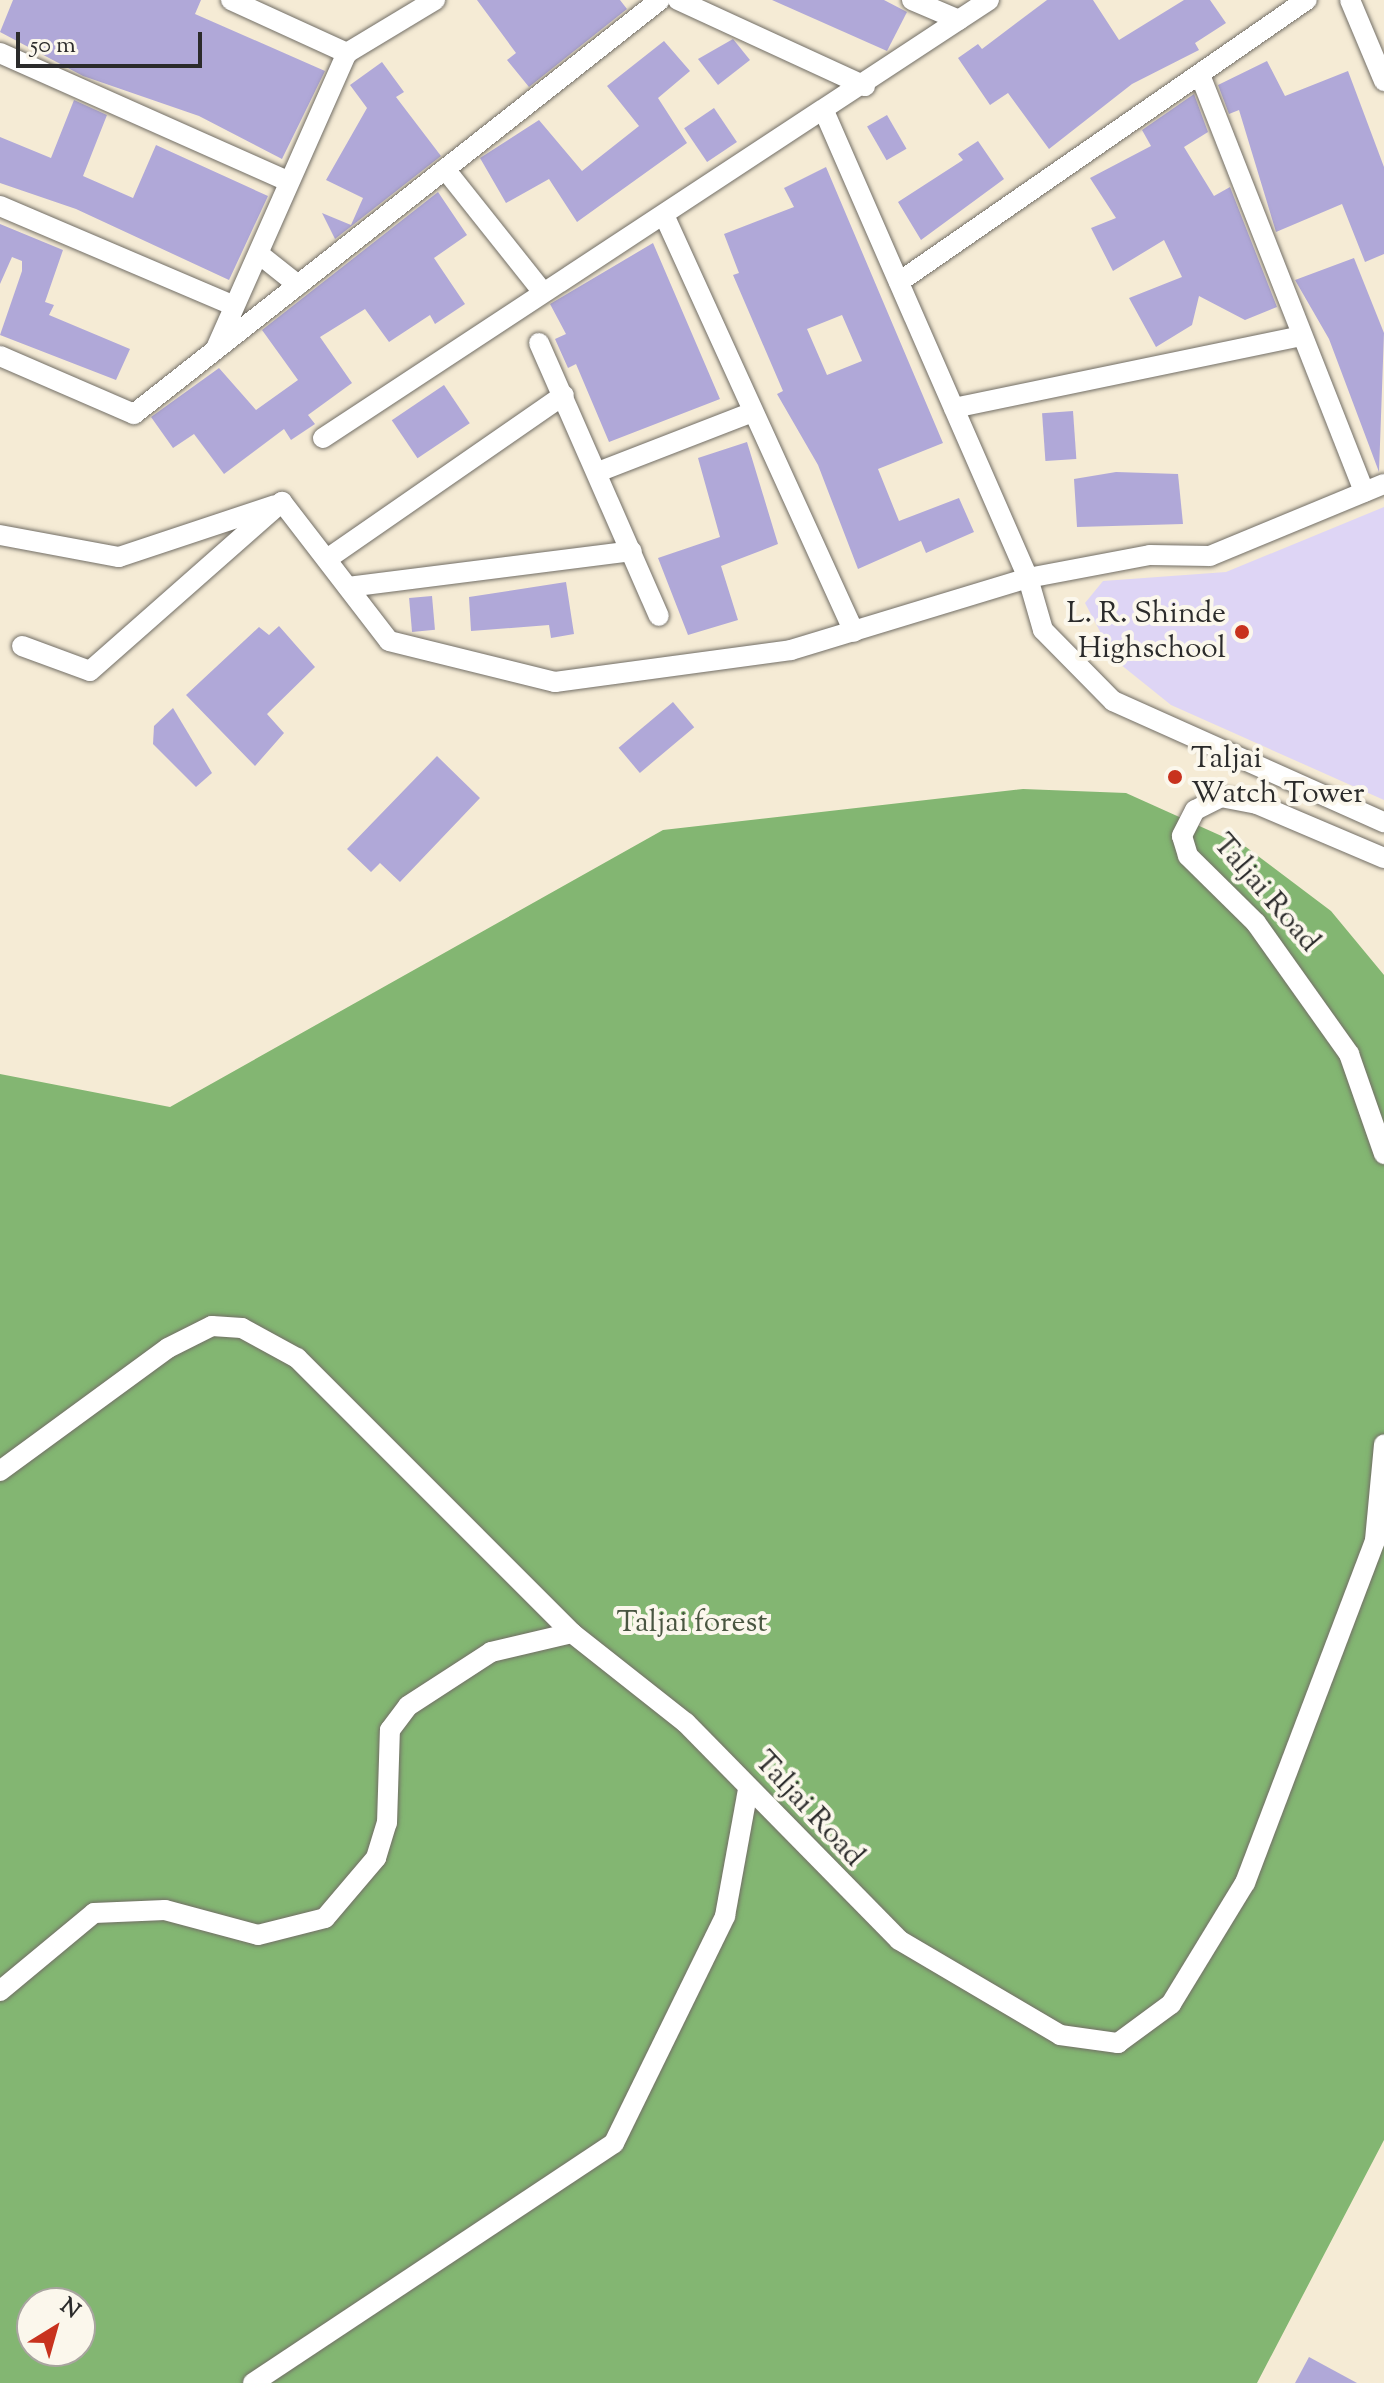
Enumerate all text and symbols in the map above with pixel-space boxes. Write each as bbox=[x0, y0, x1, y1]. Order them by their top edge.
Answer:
scale bar bbox=[20, 16, 206, 66]
text: 50 m bbox=[30, 29, 76, 63]
place label: L. R. Shinde Highschool bbox=[1066, 597, 1226, 668]
marker: L. R. Shinde Highschool bbox=[1233, 623, 1251, 641]
place label: Taljai Watch Tower bbox=[1191, 742, 1365, 812]
marker: Taljai Watch Tower bbox=[1166, 768, 1184, 786]
street label: Taljai Road bbox=[1204, 827, 1326, 961]
park label: Taljai forest bbox=[617, 1606, 767, 1642]
street label: Taljai Road bbox=[745, 1745, 871, 1875]
north arrow bbox=[16, 2287, 96, 2367]
text: N bbox=[53, 2291, 86, 2327]

